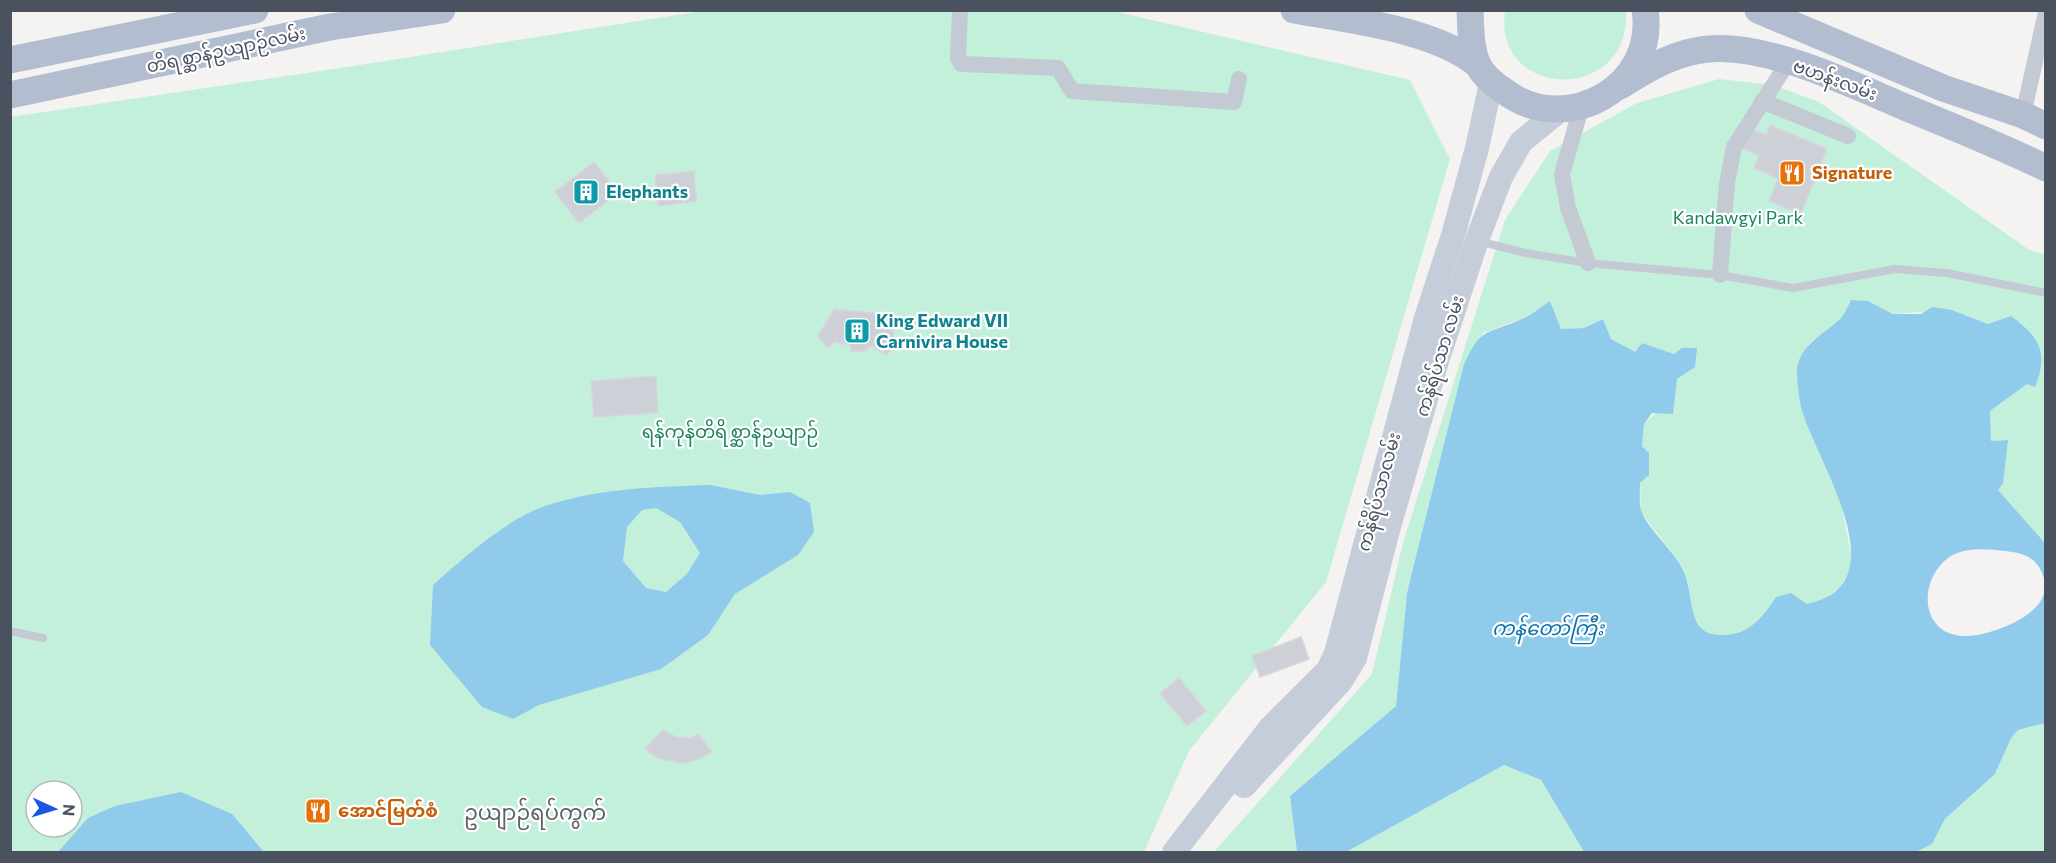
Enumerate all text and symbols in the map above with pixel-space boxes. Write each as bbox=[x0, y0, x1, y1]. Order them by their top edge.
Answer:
street label: တိရစ္ဆာန်ဥယျာဉ်လမ်း bbox=[144, 19, 308, 82]
street label: ဗဟန်းလမ်း bbox=[1789, 53, 1881, 109]
restaurant icon: Signature bbox=[1777, 158, 1807, 188]
place label: Signature bbox=[1812, 161, 1892, 183]
building icon: Elephants bbox=[571, 177, 601, 207]
place label: Elephants bbox=[606, 180, 688, 202]
park label: Kandawgyi Park bbox=[1673, 206, 1804, 228]
street label: ကန်ရိပ်သာ လမ်း bbox=[1408, 292, 1473, 420]
place label: King Edward VII Carnivira House bbox=[876, 309, 1008, 352]
building icon: King Edward VII Carnivira House bbox=[842, 316, 872, 346]
park label: ရန်ကုန်တိရိစ္ဆာန်ဥယျာဉ် bbox=[642, 418, 818, 447]
street label: ကန်ရိပ်သာလမ်း bbox=[1350, 429, 1409, 555]
water label: ကန်တော်ကြီး bbox=[1492, 614, 1605, 645]
north arrow bbox=[24, 779, 84, 839]
restaurant icon: အောင်မြတ်စံ bbox=[303, 796, 333, 826]
district label: ဥယျာဉ်ရပ်ကွက် bbox=[464, 797, 606, 831]
place label: အောင်မြတ်စံ bbox=[338, 799, 438, 825]
text: N bbox=[60, 803, 79, 817]

